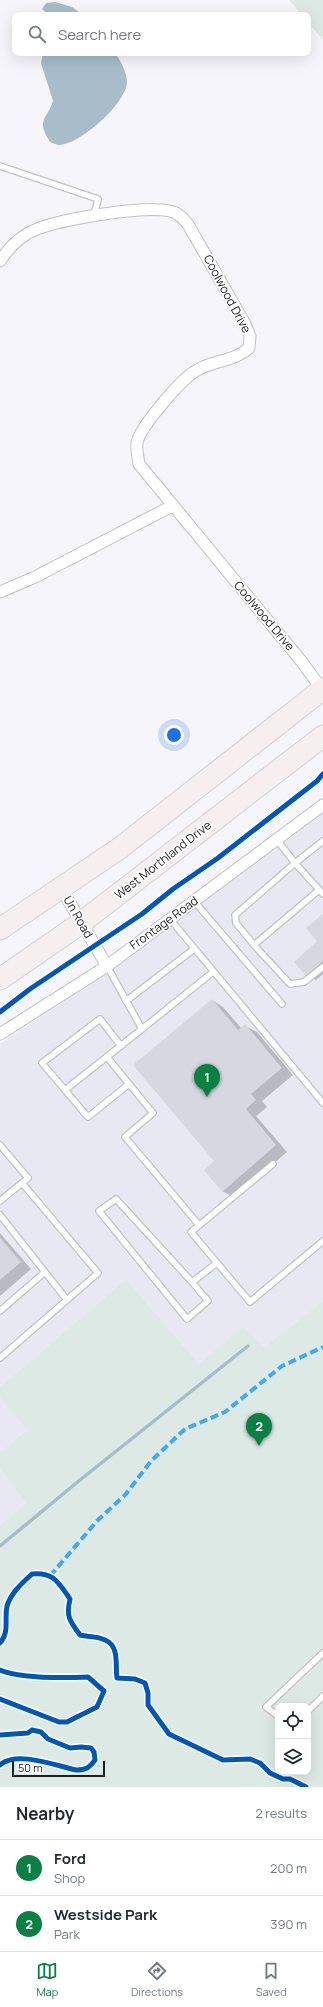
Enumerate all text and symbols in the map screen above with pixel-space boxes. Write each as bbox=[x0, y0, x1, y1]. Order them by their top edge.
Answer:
search box bbox=[12, 12, 311, 56]
icon: search bbox=[26, 23, 48, 45]
text: Search here bbox=[58, 24, 141, 45]
street label: Coolwood Drive bbox=[200, 252, 255, 336]
street label: Coolwood Drive bbox=[230, 577, 299, 654]
your location bbox=[164, 725, 184, 745]
street label: West Morthland Drive bbox=[111, 816, 215, 903]
street label: Un Road bbox=[59, 892, 97, 941]
street label: Frontage Road bbox=[126, 892, 201, 953]
pin: 1 bbox=[194, 1064, 220, 1097]
pin: 2 bbox=[246, 1413, 272, 1446]
map controls bbox=[275, 1703, 311, 1775]
button: locate bbox=[275, 1703, 311, 1739]
button: layers bbox=[275, 1739, 311, 1775]
scale bar bbox=[12, 1759, 105, 1778]
text: 50 m bbox=[18, 1760, 43, 1775]
text: Nearby bbox=[16, 1802, 74, 1825]
text: 2 results bbox=[255, 1804, 307, 1822]
text: Ford bbox=[54, 1848, 86, 1869]
text: 1 bbox=[26, 1859, 32, 1877]
text: 200 m bbox=[270, 1859, 307, 1877]
text: Shop bbox=[54, 1869, 85, 1887]
text: Westside Park bbox=[54, 1904, 157, 1925]
text: 2 bbox=[25, 1915, 33, 1933]
text: 390 m bbox=[270, 1915, 307, 1933]
text: Park bbox=[54, 1925, 80, 1943]
tab: Map bbox=[36, 1960, 58, 1999]
tab: Directions bbox=[131, 1960, 183, 1999]
tab: Saved bbox=[256, 1960, 287, 1999]

